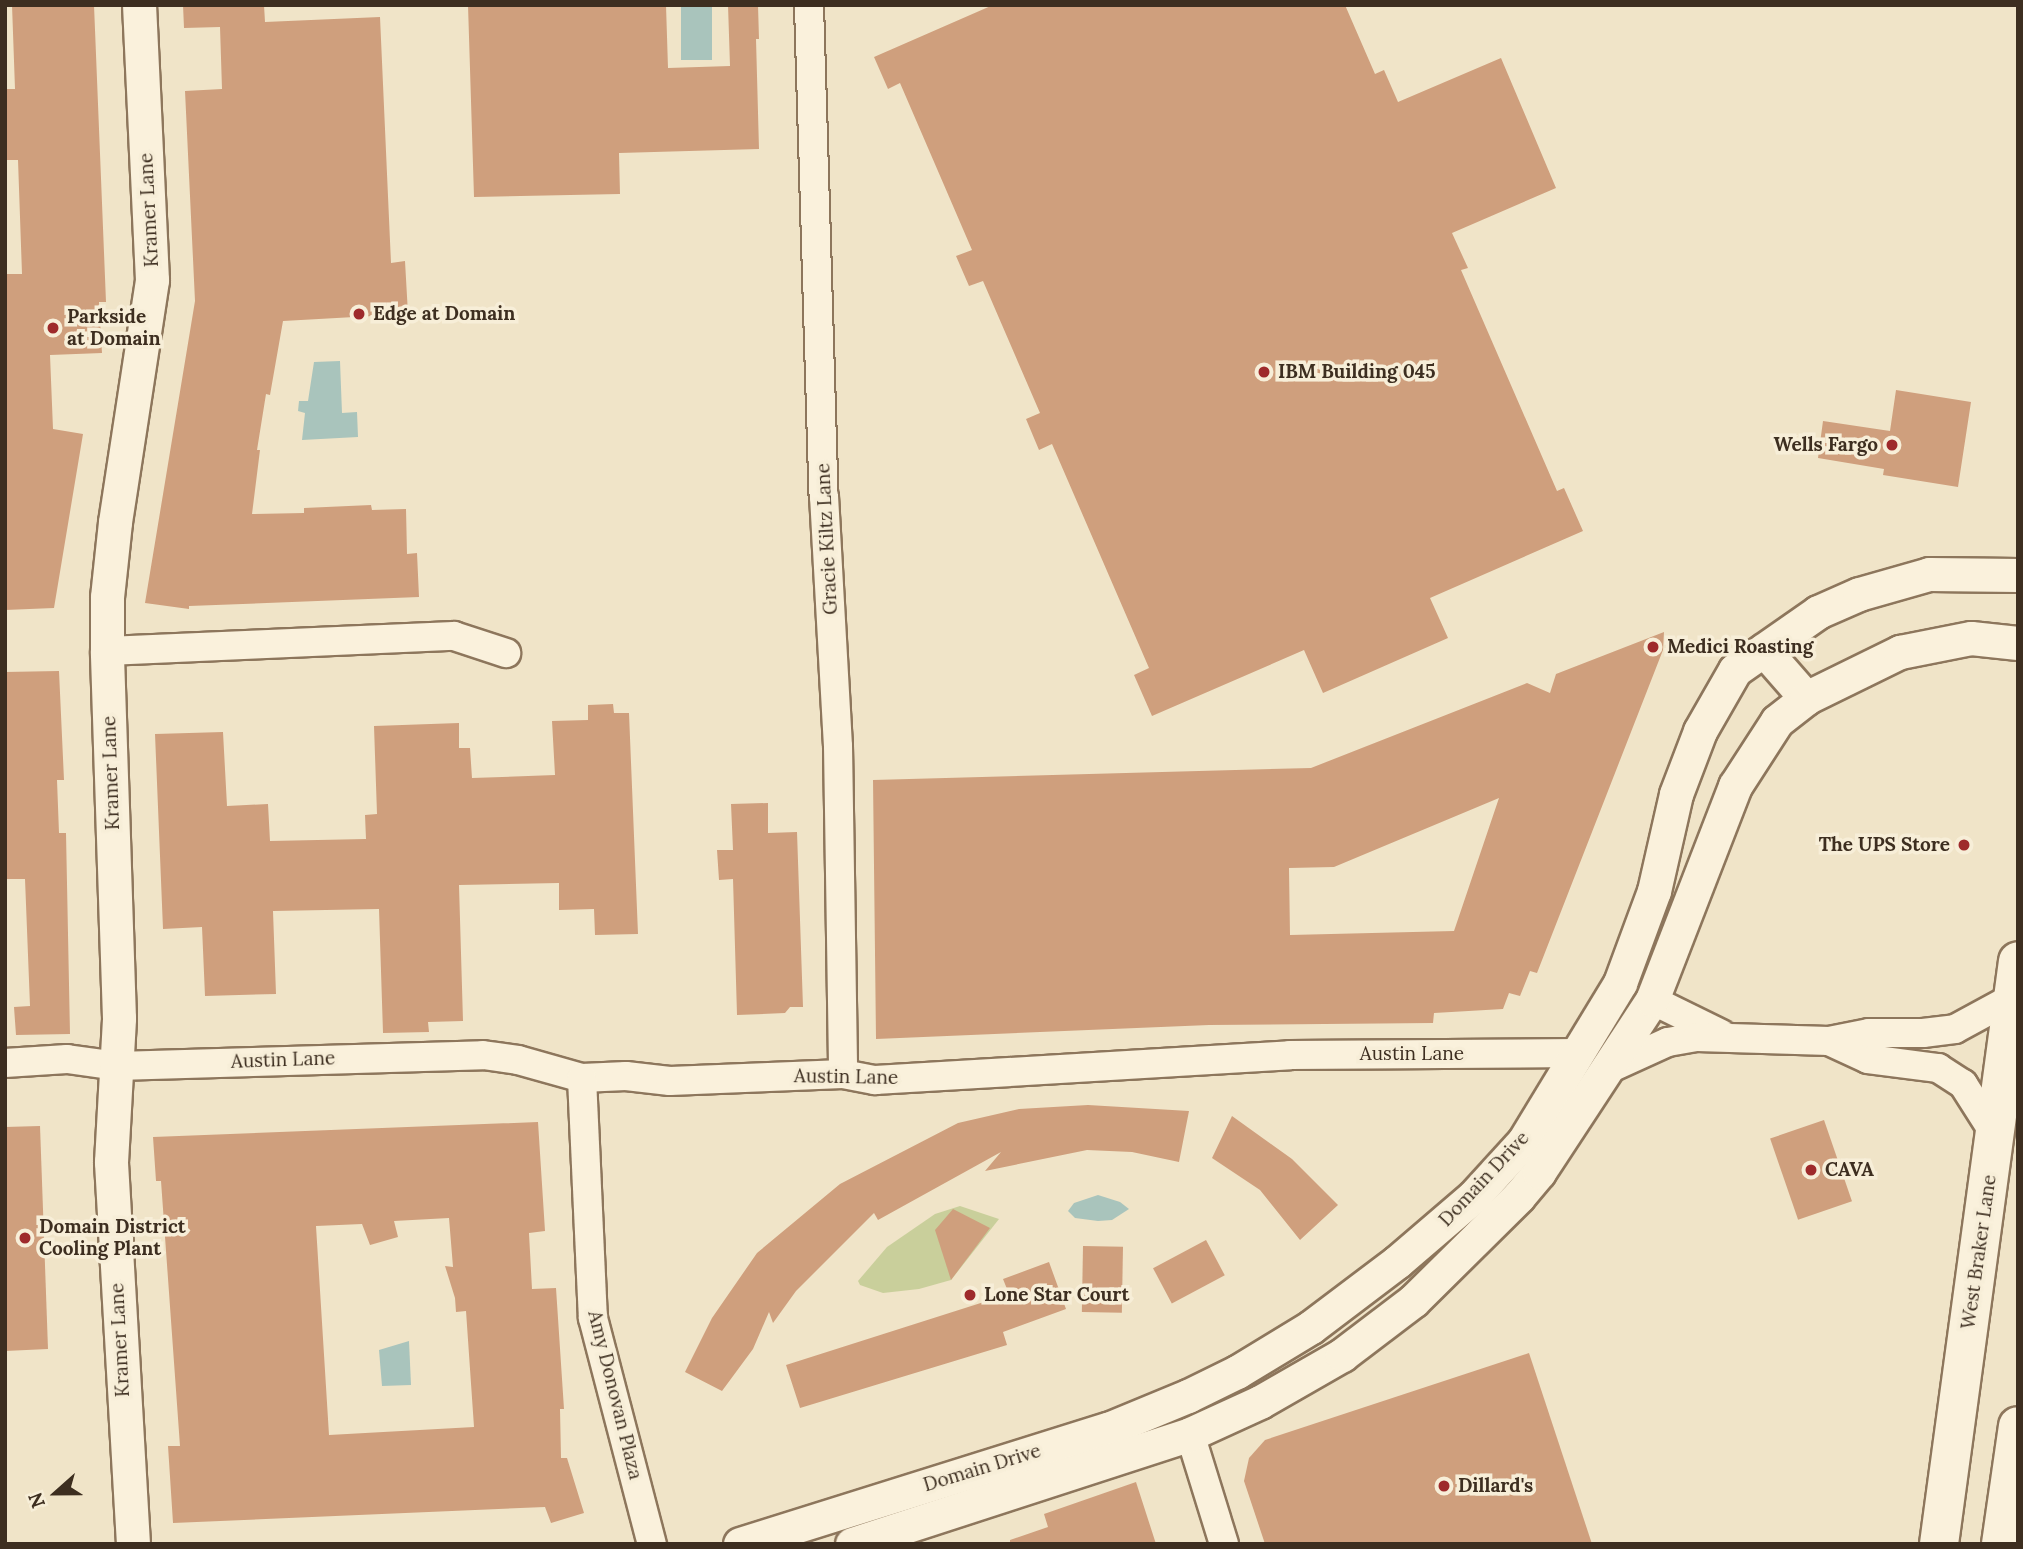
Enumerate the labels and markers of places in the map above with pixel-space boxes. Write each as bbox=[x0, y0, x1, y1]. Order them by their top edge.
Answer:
place label: Edge at Domain bbox=[373, 303, 515, 325]
place label: Parkside at Domain bbox=[67, 306, 161, 350]
marker: Edge at Domain bbox=[351, 306, 367, 322]
marker: Parkside at Domain bbox=[45, 320, 61, 336]
place label: IBM Building 045 bbox=[1278, 361, 1435, 383]
marker: IBM Building 045 bbox=[1256, 364, 1272, 380]
place label: Wells Fargo bbox=[1773, 434, 1878, 456]
marker: Wells Fargo bbox=[1884, 437, 1900, 453]
place label: Medici Roasting bbox=[1667, 636, 1813, 658]
marker: Medici Roasting bbox=[1645, 639, 1661, 655]
place label: The UPS Store bbox=[1819, 834, 1950, 856]
marker: The UPS Store bbox=[1956, 837, 1972, 853]
place label: CAVA bbox=[1825, 1159, 1874, 1181]
marker: CAVA bbox=[1803, 1162, 1819, 1178]
place label: Domain District Cooling Plant bbox=[39, 1216, 186, 1260]
marker: Domain District Cooling Plant bbox=[17, 1230, 33, 1246]
place label: Lone Star Court bbox=[984, 1284, 1129, 1306]
marker: Lone Star Court bbox=[962, 1287, 978, 1303]
place label: Dillard's bbox=[1458, 1475, 1533, 1497]
marker: Dillard's bbox=[1436, 1478, 1452, 1494]

